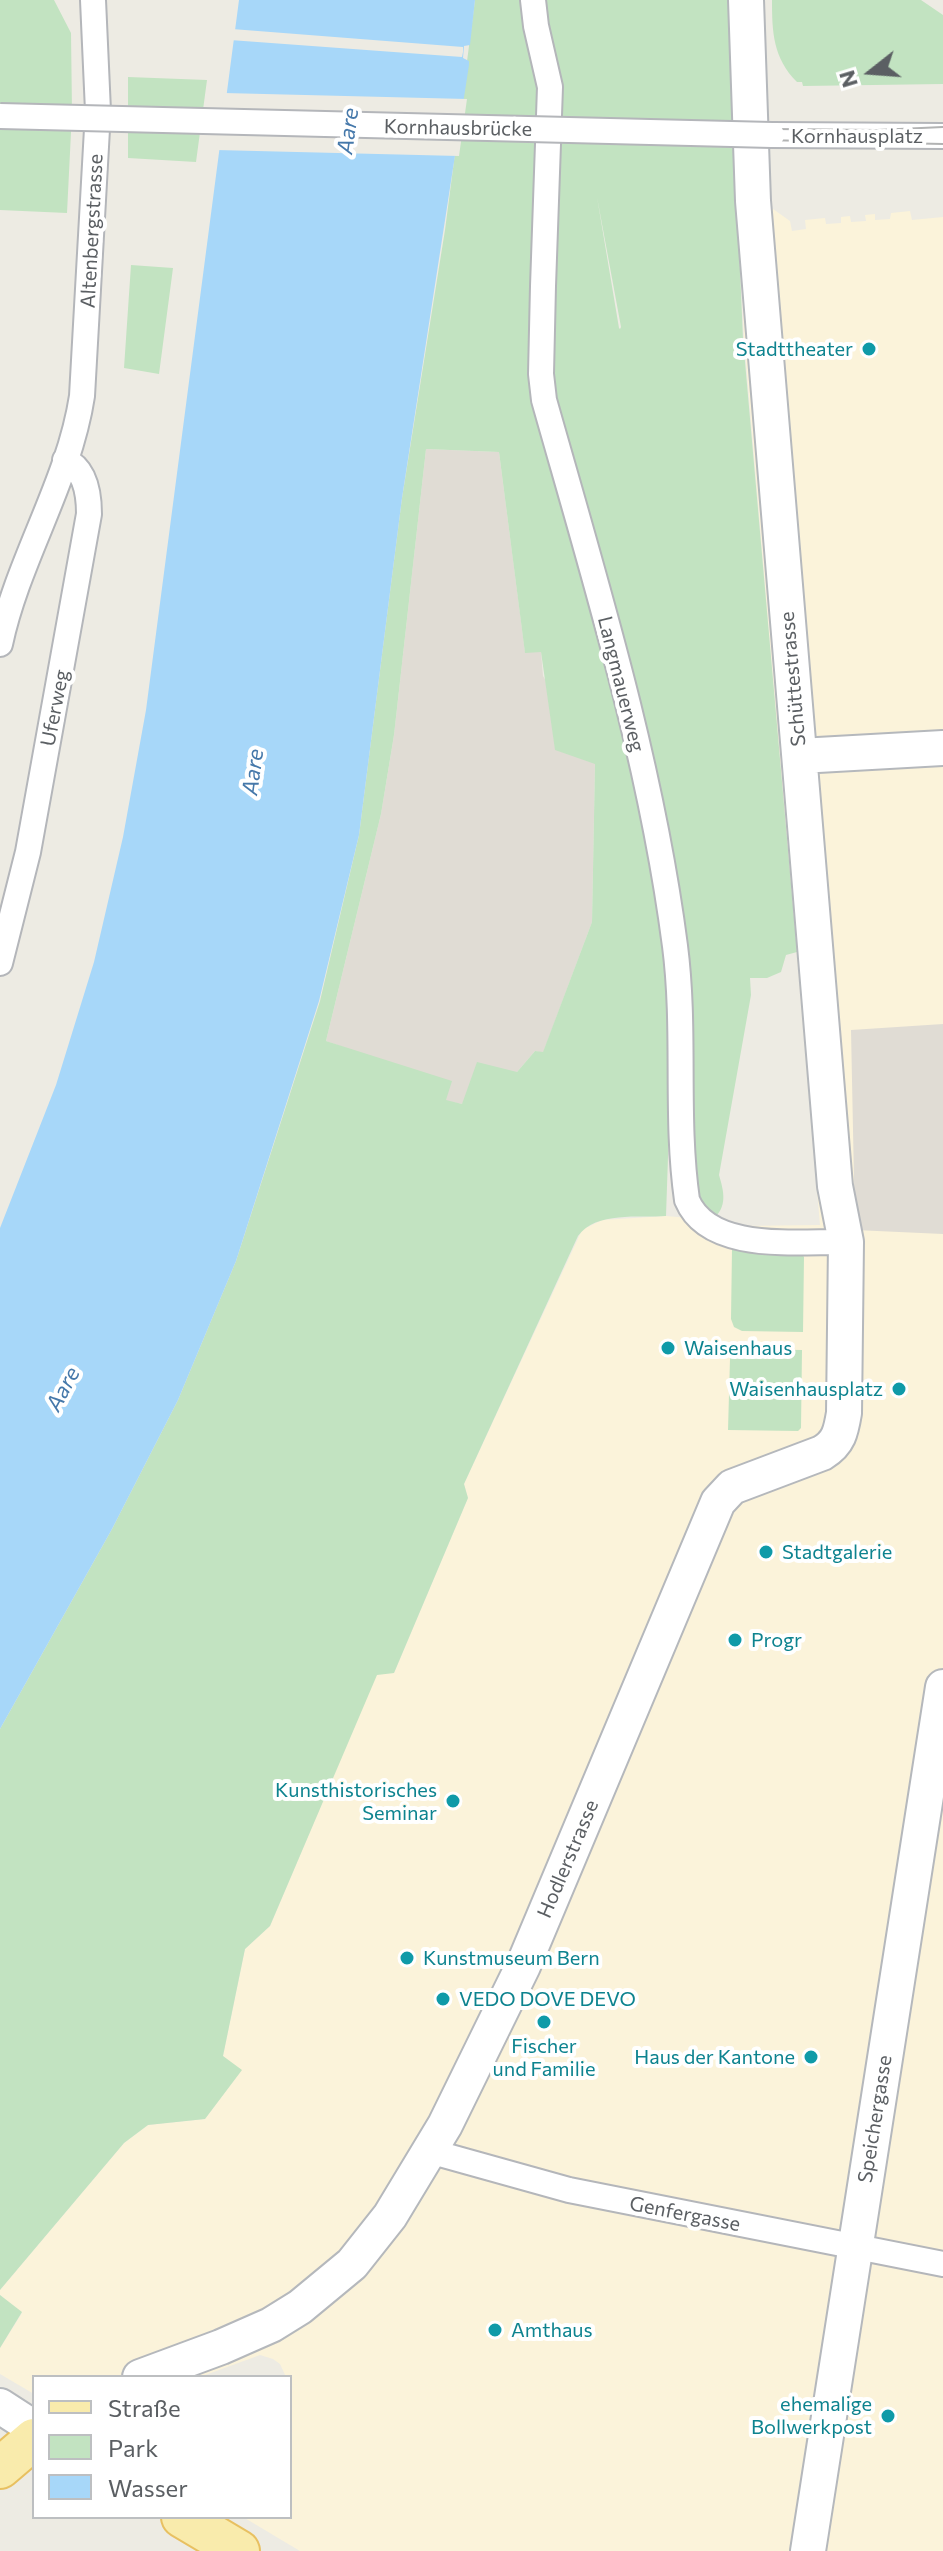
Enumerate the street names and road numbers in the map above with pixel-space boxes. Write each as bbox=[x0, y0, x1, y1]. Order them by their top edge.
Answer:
street label: Kornhausbrücke bbox=[384, 115, 532, 141]
street label: Kornhausplatz bbox=[791, 124, 923, 148]
street label: Altenbergstrasse bbox=[76, 153, 108, 309]
street label: Schüttestrasse bbox=[775, 611, 811, 747]
street label: Langmauerweg bbox=[593, 614, 649, 754]
street label: Uferweg bbox=[36, 668, 74, 748]
street label: Hodlerstrasse bbox=[532, 1796, 604, 1922]
street label: Speichergasse bbox=[853, 2053, 897, 2185]
street label: Genfergasse bbox=[627, 2191, 743, 2237]

